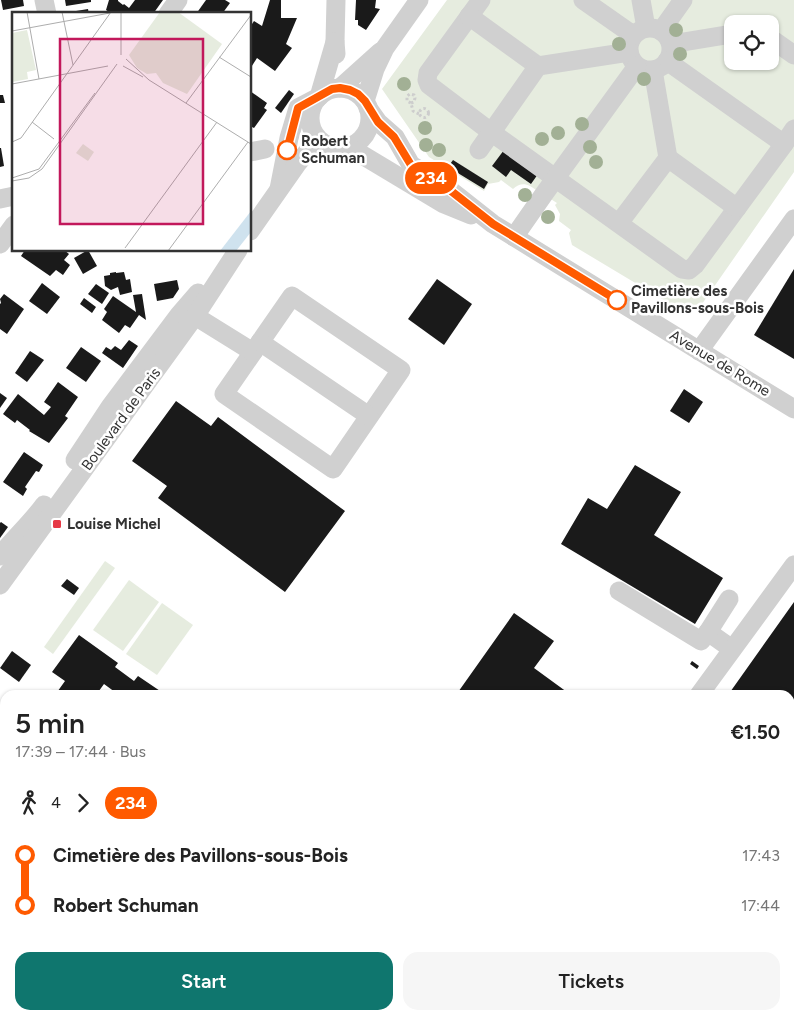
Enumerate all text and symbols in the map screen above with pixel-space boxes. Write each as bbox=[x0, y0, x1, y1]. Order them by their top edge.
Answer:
inset map bbox=[12, 12, 251, 251]
map controls bbox=[724, 15, 779, 70]
button: locate bbox=[724, 15, 779, 70]
place label: Robert Schuman bbox=[301, 132, 365, 167]
marker: Robert Schuman bbox=[277, 140, 297, 160]
line badge: 234 bbox=[402, 162, 460, 194]
text: 234 bbox=[415, 167, 447, 189]
place label: Cimetière des Pavillons-sous-Bois bbox=[631, 282, 764, 317]
marker: Cimetière des Pavillons-sous-Bois bbox=[607, 290, 627, 310]
street label: Avenue de Rome bbox=[666, 326, 774, 400]
street label: Boulevard de Paris bbox=[78, 364, 164, 474]
place label: Louise Michel bbox=[67, 515, 161, 533]
marker: Louise Michel bbox=[51, 518, 63, 530]
text: 5 min bbox=[15, 706, 85, 740]
text: €1.50 bbox=[731, 721, 780, 744]
text: 17:39 – 17:44 · Bus bbox=[15, 742, 146, 761]
icon: walk bbox=[15, 789, 43, 817]
icon: forward bbox=[69, 789, 97, 817]
text: 234 bbox=[115, 792, 147, 814]
text: 4 bbox=[51, 793, 61, 812]
text: Cimetière des Pavillons-sous-Bois bbox=[53, 844, 348, 867]
text: 17:43 bbox=[742, 846, 780, 865]
text: Robert Schuman bbox=[53, 894, 199, 917]
text: 17:44 bbox=[741, 896, 780, 915]
button: Start bbox=[15, 952, 393, 1010]
button: Tickets bbox=[403, 952, 780, 1010]

